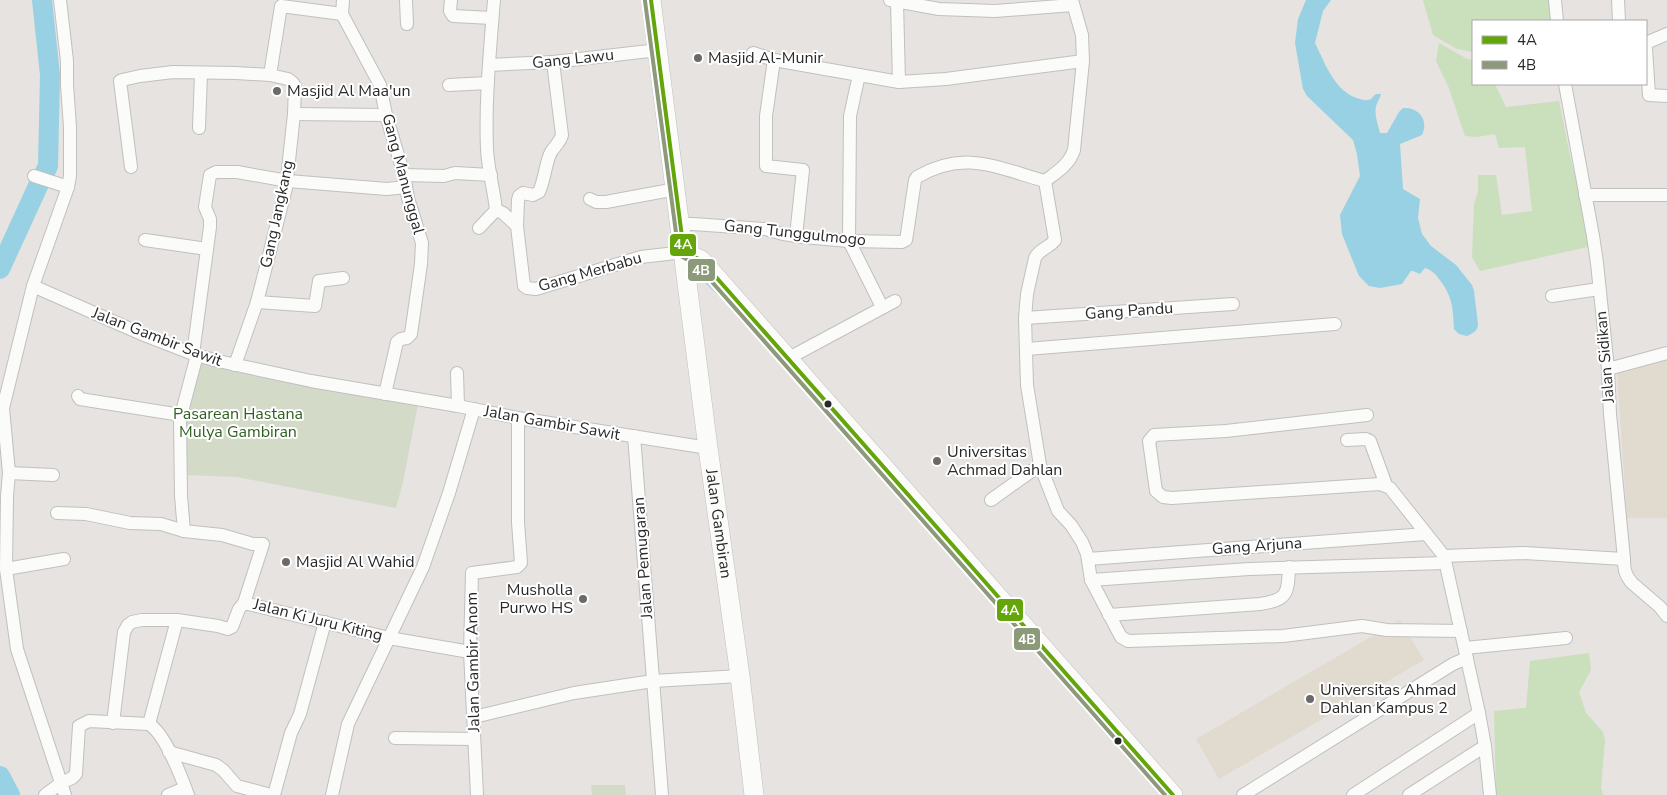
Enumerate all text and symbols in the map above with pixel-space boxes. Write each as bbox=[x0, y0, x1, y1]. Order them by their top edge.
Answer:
legend bbox=[1472, 20, 1647, 85]
text: 4A bbox=[1517, 30, 1537, 50]
street label: Gang Lawu bbox=[531, 44, 615, 74]
place label: Masjid Al-Munir bbox=[708, 47, 823, 69]
marker: Masjid Al-Munir bbox=[692, 52, 704, 64]
text: 4B bbox=[1517, 55, 1536, 75]
place label: Masjid Al Maa'un bbox=[287, 80, 411, 102]
marker: Masjid Al Maa'un bbox=[271, 85, 283, 97]
street label: Gang Manunggal bbox=[376, 111, 430, 237]
street label: Gang Jangkang bbox=[255, 158, 299, 270]
street label: Gang Tunggulmogo bbox=[723, 215, 867, 251]
line badge: 4A bbox=[669, 233, 697, 257]
text: 4A bbox=[674, 235, 693, 254]
street label: Gang Merbabu bbox=[536, 247, 644, 297]
line badge: 4B bbox=[687, 258, 716, 282]
text: 4B bbox=[692, 261, 710, 280]
street label: Gang Pandu bbox=[1084, 297, 1174, 325]
street label: Jalan Gambir Sawit bbox=[88, 302, 226, 372]
street label: Jalan Sidikan bbox=[1590, 310, 1620, 405]
unlabelled marker bbox=[823, 399, 833, 409]
street label: Jalan Gambir Sawit bbox=[481, 400, 622, 446]
park label: Pasarean Hastana Mulya Gambiran bbox=[173, 403, 303, 443]
place label: Universitas Achmad Dahlan bbox=[947, 441, 1062, 481]
marker: Universitas Achmad Dahlan bbox=[931, 455, 943, 467]
street label: Jalan Gambiran bbox=[700, 467, 737, 580]
street label: Jalan Pemugaran bbox=[628, 496, 658, 621]
street label: Gang Arjuna bbox=[1211, 532, 1303, 560]
place label: Masjid Al Wahid bbox=[296, 551, 415, 573]
marker: Masjid Al Wahid bbox=[280, 556, 292, 568]
place label: Musholla Purwo HS bbox=[499, 579, 573, 619]
street label: Jalan Gambir Anom bbox=[461, 592, 485, 733]
street label: Jalan Ki Juru Kiting bbox=[250, 593, 385, 647]
marker: Musholla Purwo HS bbox=[577, 593, 589, 605]
line badge: 4A bbox=[996, 598, 1024, 622]
text: 4A bbox=[1001, 601, 1020, 620]
line badge: 4B bbox=[1013, 627, 1041, 651]
text: 4B bbox=[1018, 630, 1036, 649]
place label: Universitas Ahmad Dahlan Kampus 2 bbox=[1320, 679, 1456, 719]
marker: Universitas Ahmad Dahlan Kampus 2 bbox=[1304, 693, 1316, 705]
unlabelled marker bbox=[1113, 736, 1123, 746]

